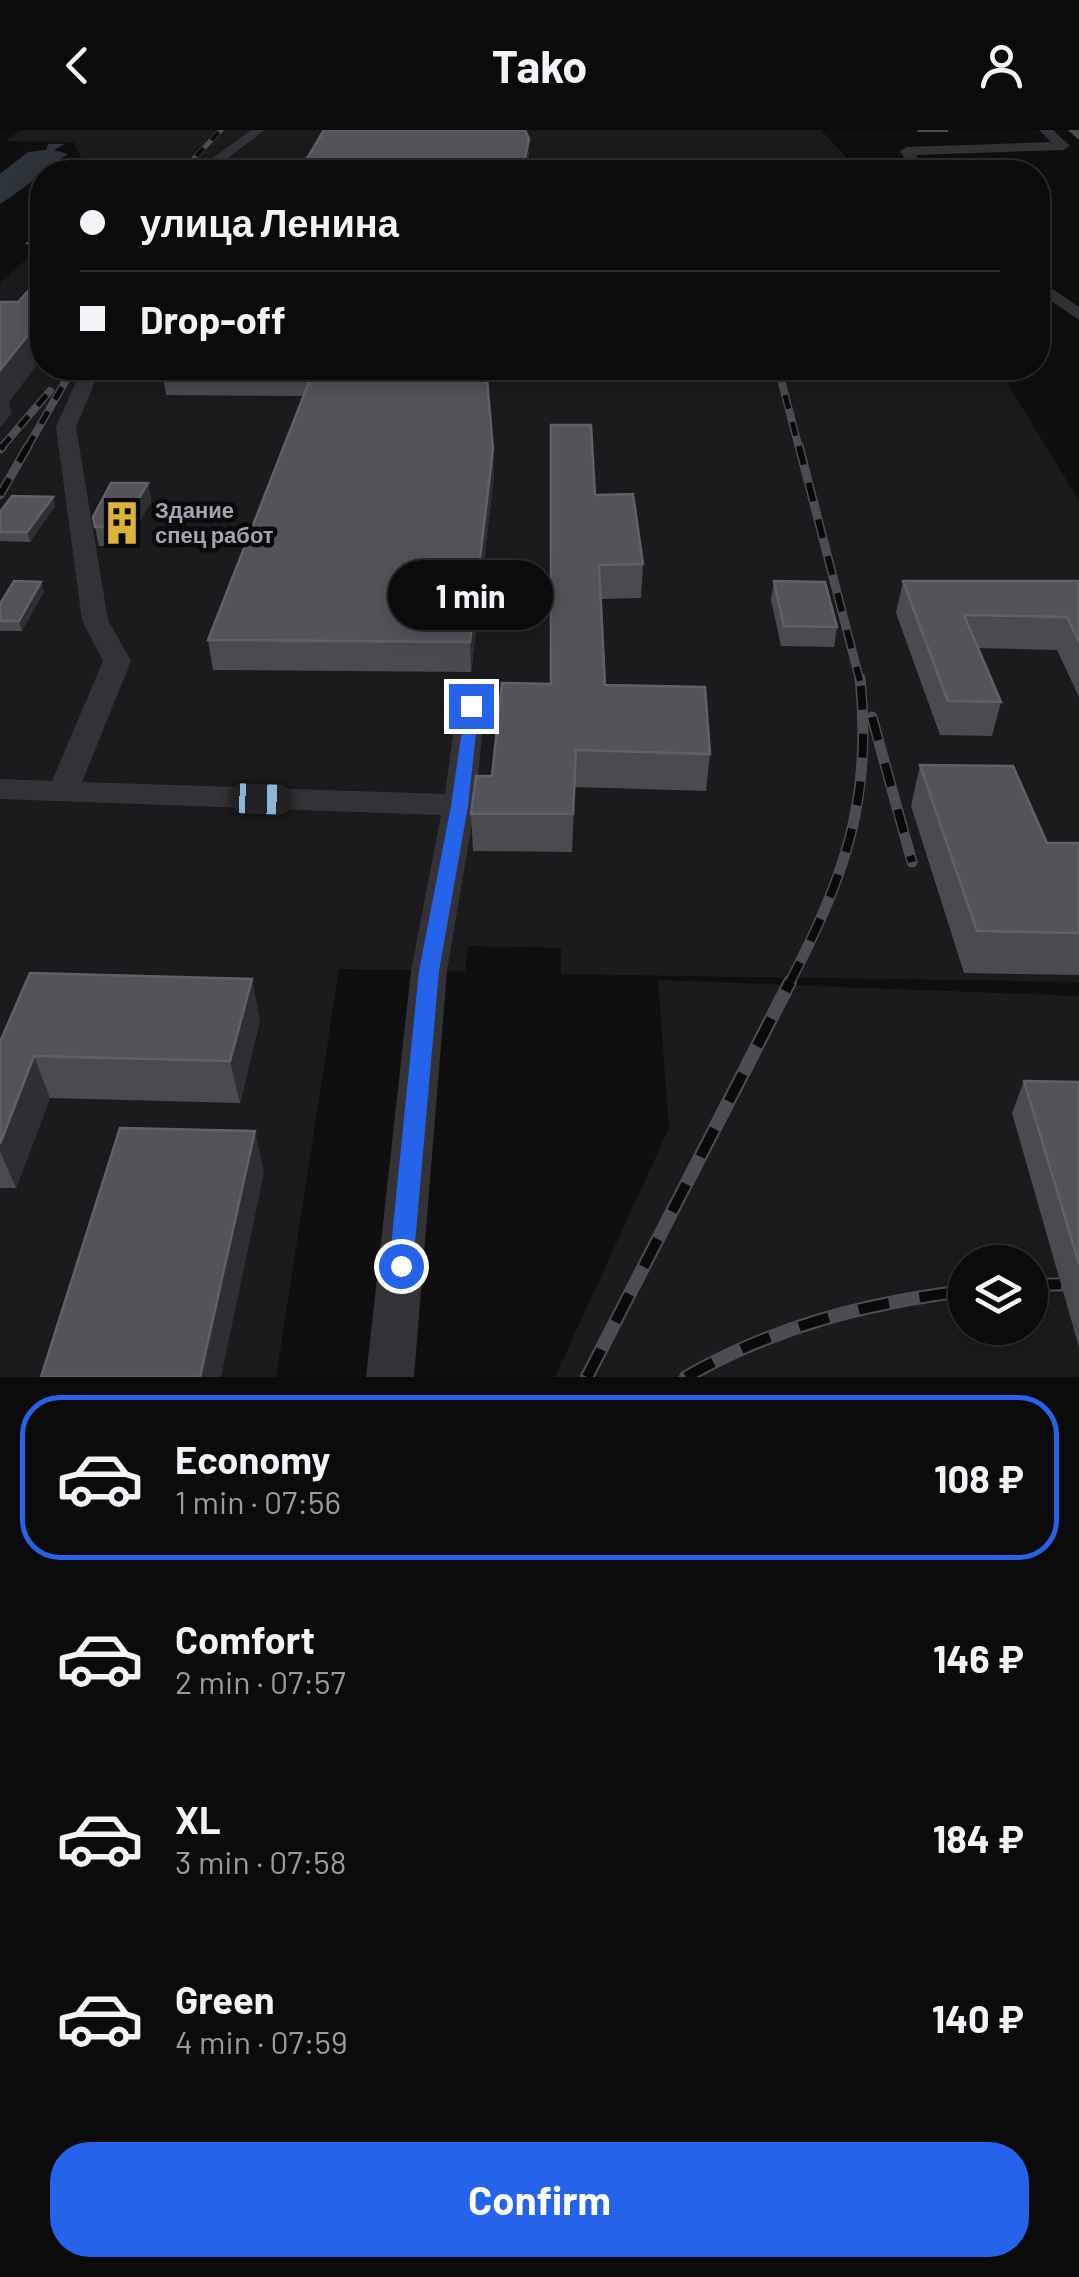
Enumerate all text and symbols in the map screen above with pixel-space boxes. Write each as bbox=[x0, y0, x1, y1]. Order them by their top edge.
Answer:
icon: back bbox=[50, 38, 105, 93]
text: Tako bbox=[492, 38, 587, 92]
icon: person bbox=[974, 38, 1029, 93]
text: улица Ленина bbox=[140, 199, 399, 245]
text: Drop-off bbox=[140, 296, 286, 342]
place label: Здание спец работ bbox=[155, 496, 274, 548]
building icon: Здание спец работ bbox=[98, 499, 146, 547]
callout: 1 min bbox=[388, 561, 554, 631]
text: 1 min bbox=[435, 576, 506, 614]
route end bbox=[449, 684, 494, 729]
car bbox=[230, 783, 292, 815]
route start bbox=[379, 1244, 424, 1289]
map controls bbox=[948, 1245, 1048, 1345]
button: layers bbox=[948, 1245, 1048, 1345]
icon: car bbox=[55, 1433, 145, 1523]
text: Economy bbox=[175, 1436, 330, 1482]
text: 108 ₽ bbox=[934, 1455, 1024, 1501]
text: 1 min · 07:56 bbox=[175, 1482, 341, 1520]
icon: car bbox=[55, 1613, 145, 1703]
text: Comfort bbox=[175, 1616, 315, 1662]
text: 146 ₽ bbox=[933, 1635, 1024, 1681]
text: 2 min · 07:57 bbox=[175, 1662, 346, 1700]
icon: car bbox=[55, 1793, 145, 1883]
text: XL bbox=[175, 1796, 221, 1842]
text: 184 ₽ bbox=[933, 1815, 1024, 1861]
text: 3 min · 07:58 bbox=[175, 1842, 346, 1880]
icon: car bbox=[55, 1973, 145, 2063]
text: Green bbox=[175, 1976, 275, 2022]
text: 140 ₽ bbox=[932, 1995, 1024, 2041]
text: 4 min · 07:59 bbox=[175, 2022, 348, 2060]
button: Confirm bbox=[50, 2142, 1029, 2257]

